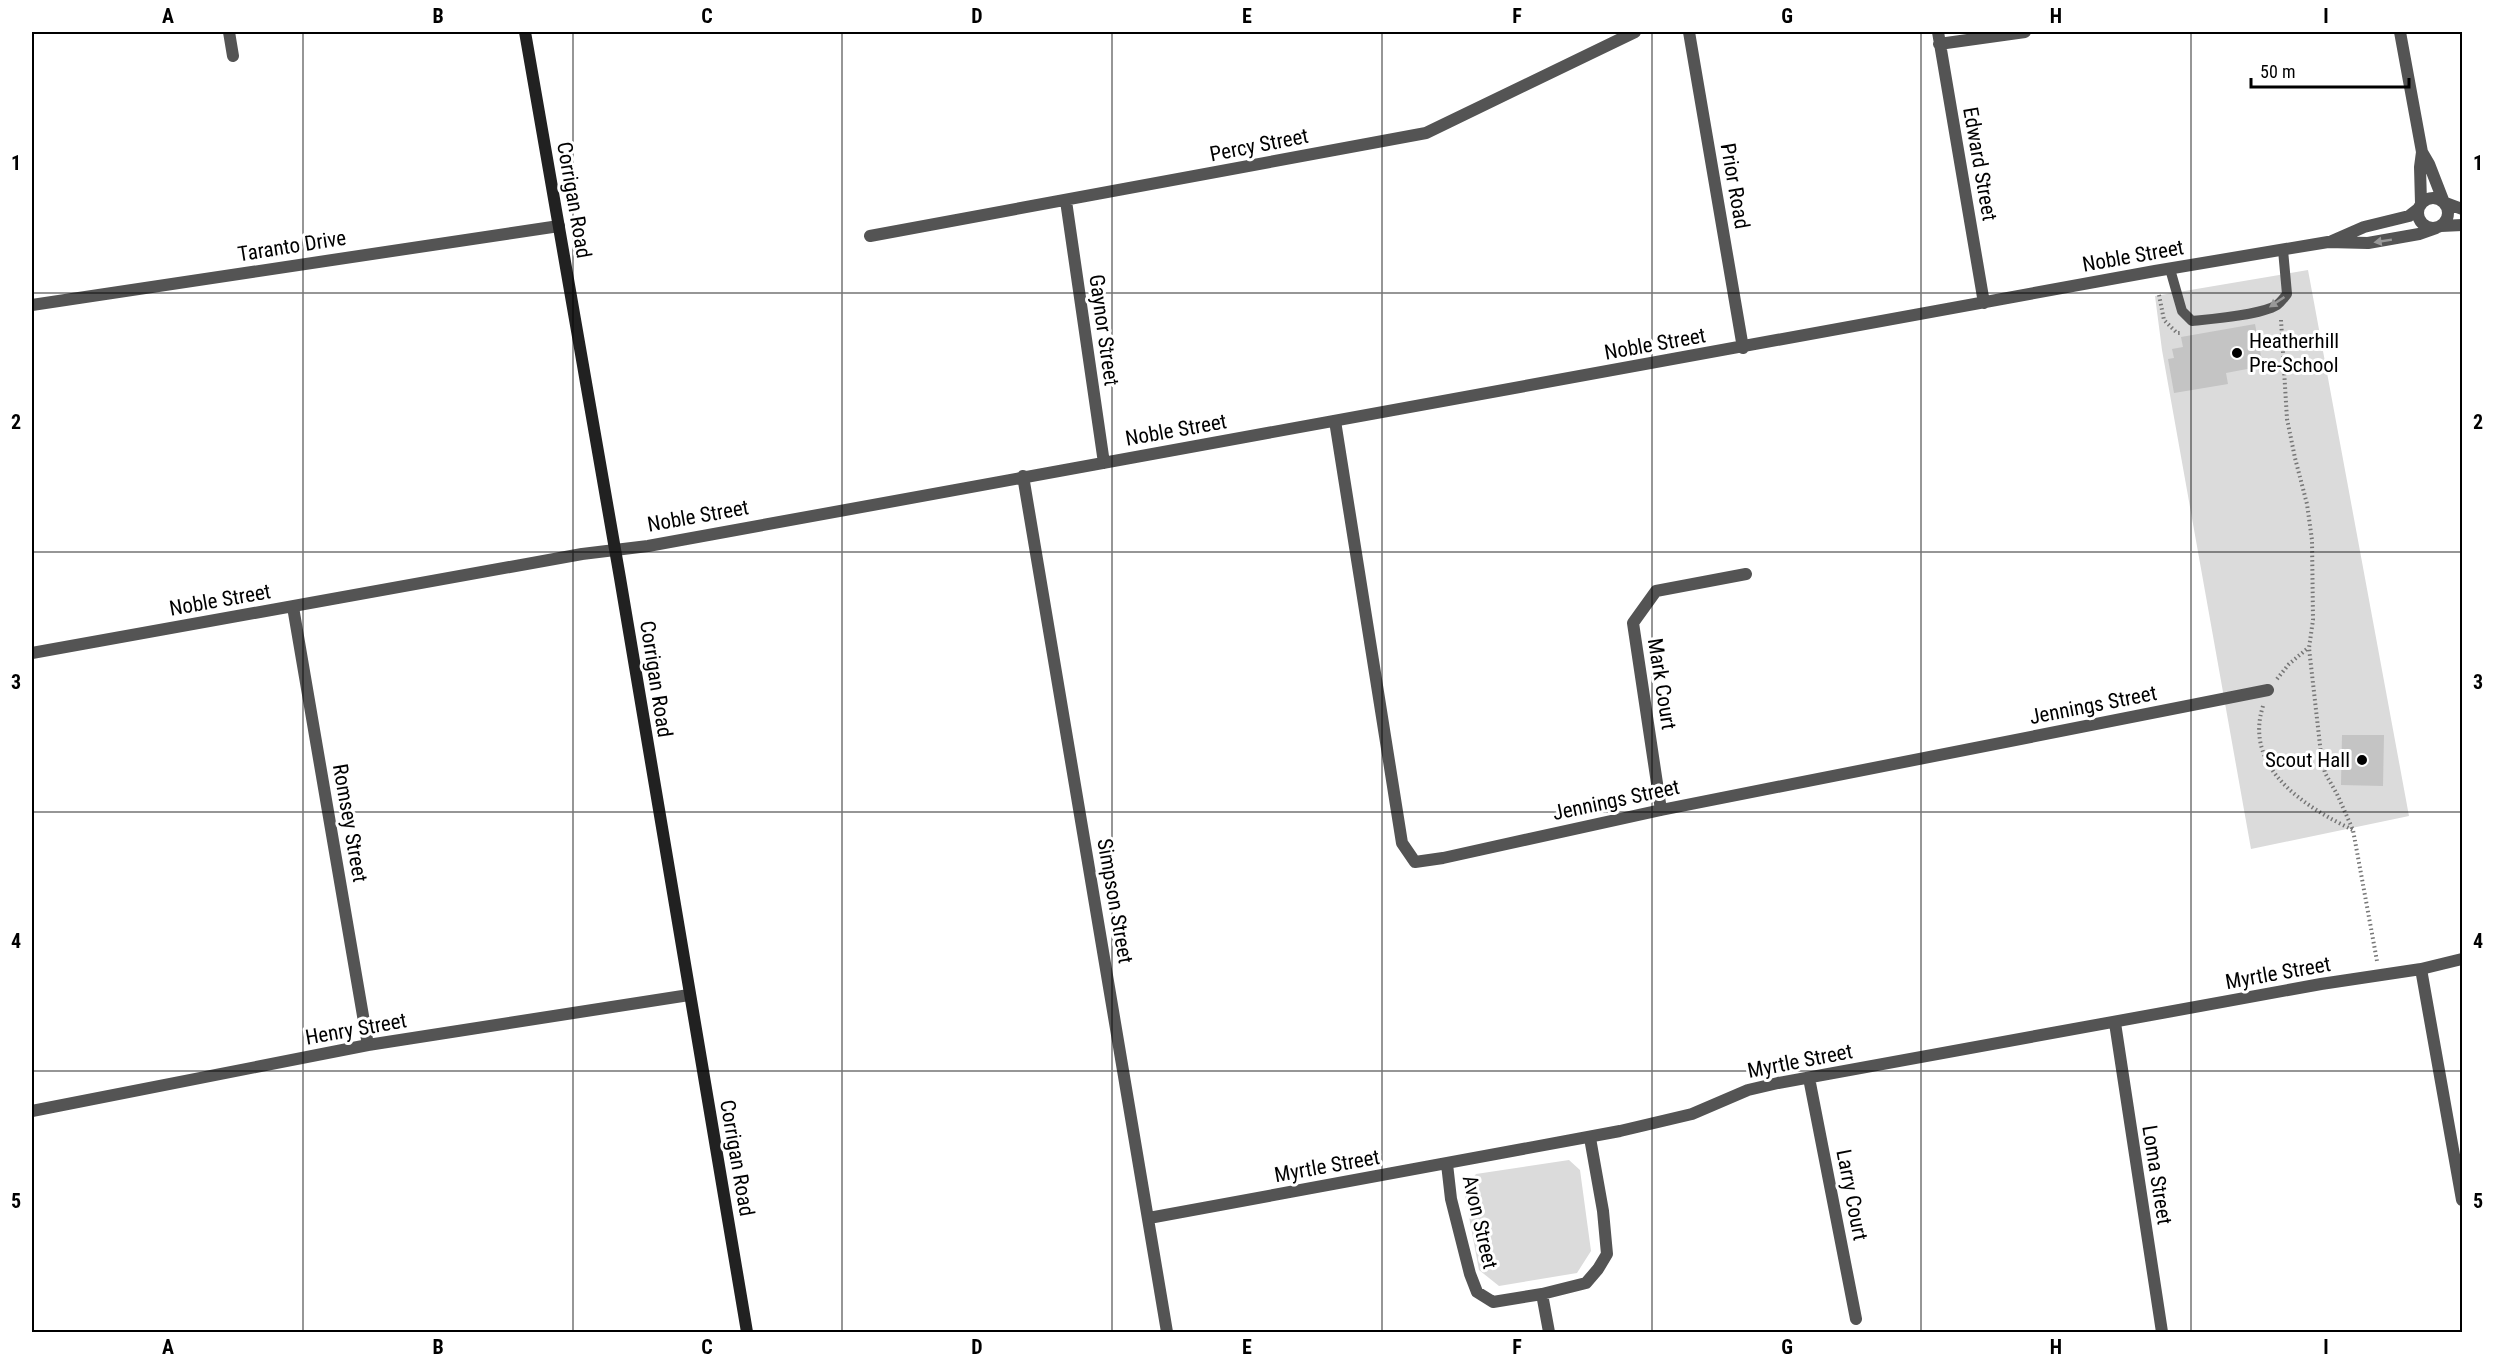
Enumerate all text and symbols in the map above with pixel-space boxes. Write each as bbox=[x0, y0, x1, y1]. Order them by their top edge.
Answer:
text: A bbox=[162, 4, 174, 28]
text: B bbox=[432, 4, 444, 28]
text: C bbox=[701, 4, 713, 28]
text: D bbox=[971, 4, 983, 28]
text: E bbox=[1242, 4, 1252, 28]
text: F bbox=[1512, 4, 1522, 28]
text: G bbox=[1781, 4, 1793, 28]
text: H bbox=[2050, 4, 2062, 28]
text: I bbox=[2323, 4, 2329, 28]
scale bar bbox=[2251, 51, 2408, 89]
text: 50 m bbox=[2260, 61, 2295, 82]
street label: Edward Street bbox=[1958, 105, 2002, 223]
street label: Percy Street bbox=[1208, 124, 1310, 166]
street label: Corrigan Road bbox=[552, 140, 596, 260]
street label: Prior Road bbox=[1716, 141, 1754, 231]
text: 1 bbox=[11, 151, 21, 175]
text: 1 bbox=[2473, 151, 2483, 175]
street label: Taranto Drive bbox=[236, 226, 348, 266]
street label: Noble Street bbox=[2080, 235, 2186, 277]
one-way arrow bbox=[2373, 236, 2392, 245]
street label: Gaynor Street bbox=[1084, 273, 1124, 387]
one-way arrow bbox=[2269, 296, 2285, 308]
street label: Noble Street bbox=[1602, 323, 1708, 365]
place label: Heatherhill Pre-School bbox=[2249, 329, 2339, 377]
marker: Heatherhill Pre-School bbox=[2230, 346, 2244, 360]
street label: Noble Street bbox=[1123, 409, 1229, 451]
text: 2 bbox=[11, 410, 21, 434]
text: 2 bbox=[2473, 410, 2483, 434]
street label: Noble Street bbox=[645, 495, 751, 537]
street label: Noble Street bbox=[167, 579, 273, 621]
street label: Corrigan Road bbox=[635, 619, 677, 739]
street label: Mark Court bbox=[1643, 637, 1681, 731]
text: 3 bbox=[11, 670, 21, 694]
text: 3 bbox=[2473, 670, 2483, 694]
street label: Jennings Street bbox=[2027, 681, 2159, 729]
place label: Scout Hall bbox=[2265, 748, 2350, 772]
marker: Scout Hall bbox=[2355, 753, 2369, 767]
street label: Romsey Street bbox=[328, 762, 372, 884]
street label: Jennings Street bbox=[1550, 775, 1682, 825]
street label: Simpson Street bbox=[1092, 837, 1138, 965]
text: 4 bbox=[11, 929, 21, 953]
text: 4 bbox=[2473, 929, 2483, 953]
street label: Myrtle Street bbox=[2224, 952, 2332, 994]
street label: Henry Street bbox=[303, 1008, 409, 1050]
street label: Myrtle Street bbox=[1745, 1039, 1855, 1083]
street label: Corrigan Road bbox=[715, 1098, 759, 1218]
street label: Loma Street bbox=[2137, 1124, 2177, 1226]
street label: Myrtle Street bbox=[1273, 1145, 1381, 1187]
street label: Larry Court bbox=[1831, 1147, 1873, 1243]
street label: Avon Street bbox=[1458, 1173, 1502, 1271]
text: 5 bbox=[11, 1189, 21, 1213]
text: 5 bbox=[2473, 1189, 2483, 1213]
text: A bbox=[162, 1335, 174, 1359]
text: B bbox=[432, 1335, 444, 1359]
text: C bbox=[701, 1335, 713, 1359]
text: D bbox=[971, 1335, 983, 1359]
text: E bbox=[1242, 1335, 1252, 1359]
text: F bbox=[1512, 1335, 1522, 1359]
text: G bbox=[1781, 1335, 1793, 1359]
text: H bbox=[2050, 1335, 2062, 1359]
text: I bbox=[2323, 1335, 2329, 1359]

